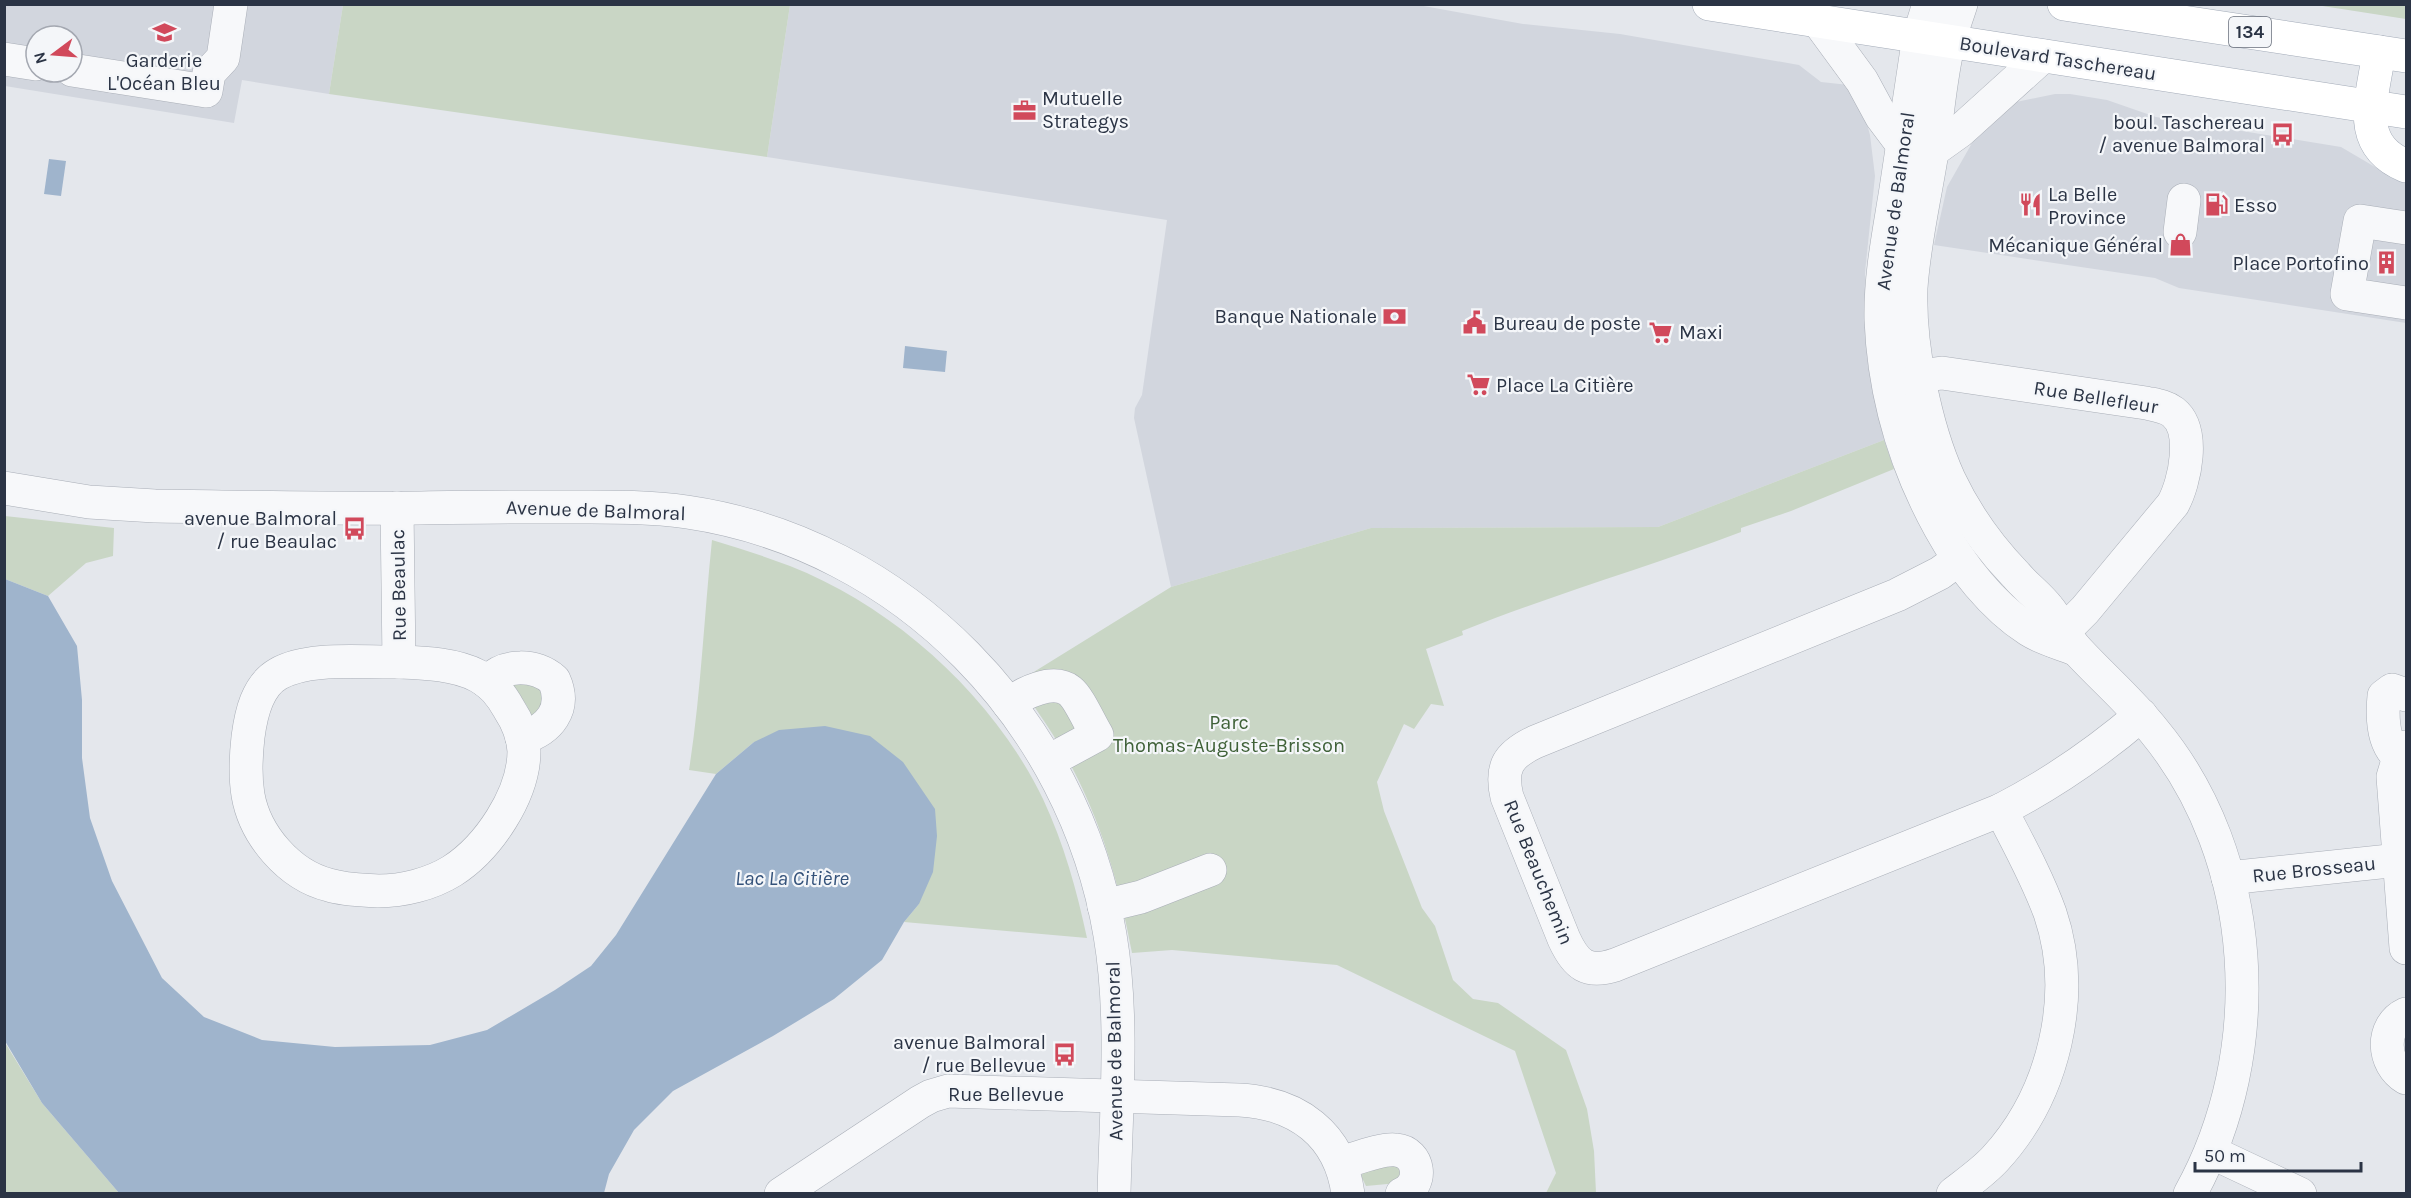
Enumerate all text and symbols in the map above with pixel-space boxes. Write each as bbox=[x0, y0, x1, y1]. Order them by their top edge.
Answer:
road number: 134 bbox=[2229, 17, 2271, 47]
school or university icon: Garderie L'Océan Bleu bbox=[151, 19, 177, 45]
north arrow bbox=[24, 24, 84, 84]
street label: Boulevard Taschereau bbox=[1958, 32, 2158, 85]
place label: Garderie L'Océan Bleu bbox=[107, 49, 221, 95]
text: N bbox=[29, 50, 51, 66]
place label: Mutuelle Strategys bbox=[1042, 87, 1129, 133]
office icon: Mutuelle Strategys bbox=[1011, 97, 1037, 123]
street label: Avenue de Balmoral bbox=[1872, 110, 1919, 292]
place label: boul. Taschereau / avenue Balmoral bbox=[2099, 111, 2265, 157]
bus stop icon: boul. Taschereau / avenue Balmoral bbox=[2270, 121, 2296, 147]
place label: La Belle Province bbox=[2048, 183, 2126, 229]
restaurant icon: La Belle Province bbox=[2017, 192, 2043, 218]
fuel station icon: Esso bbox=[2203, 192, 2229, 218]
place label: Esso bbox=[2234, 194, 2277, 217]
shop icon: Mécanique Général bbox=[2168, 232, 2194, 258]
place label: Mécanique Général bbox=[1988, 234, 2163, 257]
building icon: Place Portofino bbox=[2374, 250, 2400, 276]
place label: Place Portofino bbox=[2232, 252, 2369, 275]
bank icon: Banque Nationale bbox=[1382, 303, 1408, 329]
place label: Banque Nationale bbox=[1215, 305, 1377, 328]
public building icon: Bureau de poste bbox=[1462, 310, 1488, 336]
place label: Bureau de poste bbox=[1493, 312, 1641, 335]
supermarket icon: Maxi bbox=[1648, 319, 1674, 345]
place label: Maxi bbox=[1679, 321, 1723, 344]
supermarket icon: Place La Citière bbox=[1465, 372, 1491, 398]
place label: Place La Citière bbox=[1496, 374, 1634, 397]
street label: Rue Bellefleur bbox=[2032, 376, 2161, 419]
street label: Avenue de Balmoral bbox=[506, 496, 686, 525]
place label: avenue Balmoral / rue Beaulac bbox=[184, 507, 337, 553]
bus stop icon: avenue Balmoral / rue Beaulac bbox=[342, 516, 368, 542]
street label: Rue Beaulac bbox=[386, 529, 411, 641]
park label: Parc Thomas-Auguste-Brisson bbox=[1113, 711, 1345, 757]
street label: Rue Beauchemin bbox=[1499, 796, 1578, 948]
street label: Rue Brosseau bbox=[2251, 852, 2377, 887]
water label: Lac La Citière bbox=[735, 866, 849, 890]
street label: Avenue de Balmoral bbox=[1101, 961, 1128, 1141]
place label: avenue Balmoral / rue Bellevue bbox=[893, 1031, 1046, 1077]
bus stop icon: avenue Balmoral / rue Bellevue bbox=[1051, 1041, 1077, 1067]
street label: Rue Bellevue bbox=[948, 1083, 1064, 1106]
scale bar bbox=[2195, 1135, 2362, 1173]
text: 50 m bbox=[2204, 1145, 2246, 1167]

